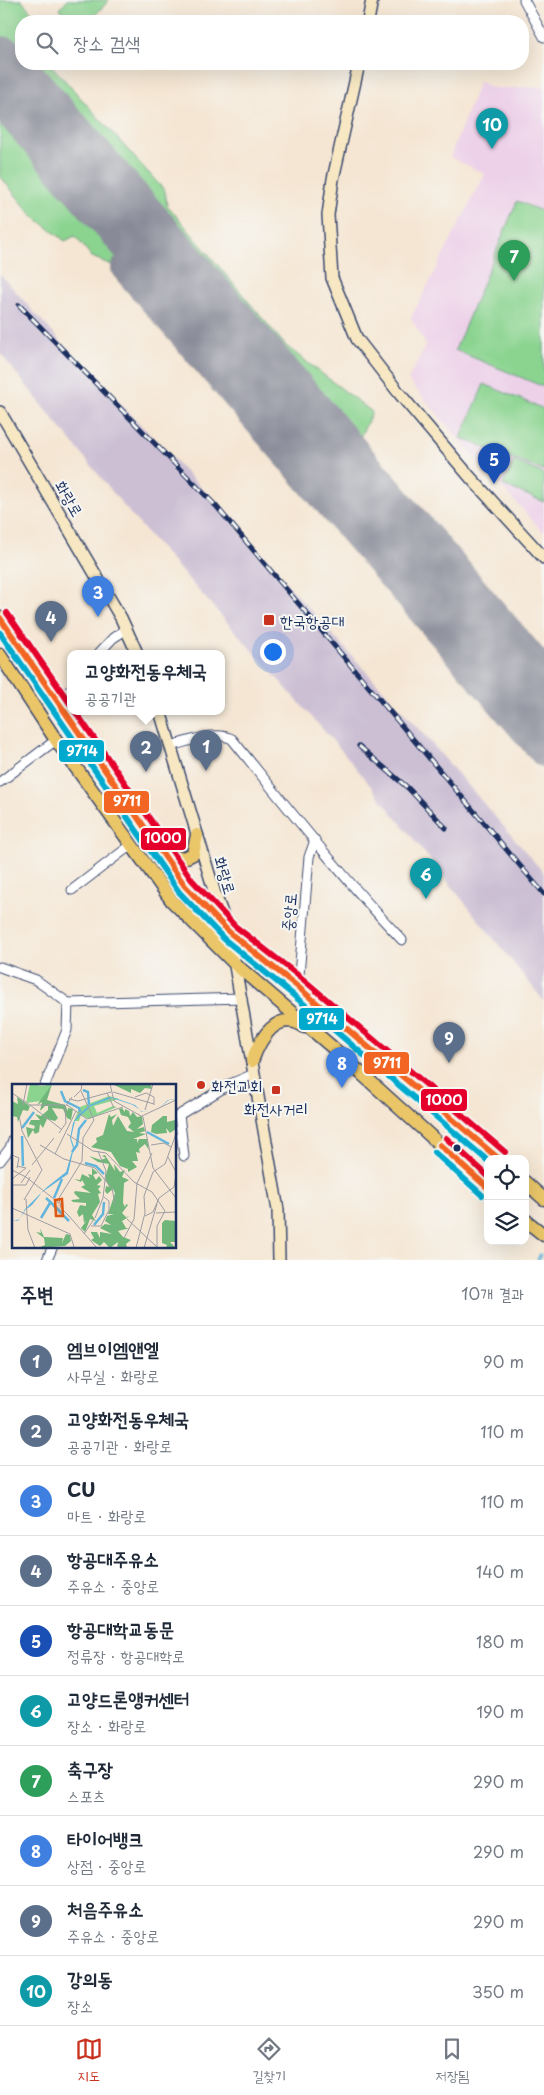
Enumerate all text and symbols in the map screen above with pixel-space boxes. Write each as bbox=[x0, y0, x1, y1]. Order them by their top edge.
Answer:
search box bbox=[15, 15, 529, 70]
text: 장소 검색 bbox=[73, 28, 140, 56]
icon: search bbox=[33, 29, 61, 57]
pin: 10 bbox=[476, 108, 508, 149]
pin: 7 bbox=[498, 240, 530, 281]
pin: 5 bbox=[478, 443, 510, 484]
street label: 화랑로 bbox=[50, 475, 90, 521]
pin: 3 bbox=[82, 576, 114, 617]
pin: 4 bbox=[35, 601, 67, 642]
place label: 한국항공대 bbox=[280, 608, 345, 632]
marker: 한국항공대 bbox=[262, 613, 276, 627]
your location bbox=[260, 639, 286, 665]
popup bbox=[67, 650, 225, 715]
text: 고양화전동우체국 bbox=[85, 656, 207, 684]
text: 공공기관 bbox=[85, 685, 136, 709]
pin: 1 bbox=[190, 730, 222, 771]
pin: 2 bbox=[130, 731, 162, 772]
line badge: 9714 bbox=[58, 739, 105, 763]
text: 9714 bbox=[66, 740, 98, 761]
line badge: 9711 bbox=[103, 790, 150, 814]
text: 9711 bbox=[113, 790, 141, 811]
line badge: 1000 bbox=[140, 827, 187, 851]
text: 1000 bbox=[145, 827, 181, 848]
street label: 화랑로 bbox=[209, 853, 243, 897]
pin: 6 bbox=[410, 858, 442, 899]
street label: 중앙로 bbox=[274, 892, 302, 932]
line badge: 9714 bbox=[298, 1007, 345, 1031]
text: 9714 bbox=[306, 1008, 338, 1029]
pin: 9 bbox=[433, 1022, 465, 1063]
pin: 8 bbox=[326, 1047, 358, 1088]
line badge: 9711 bbox=[363, 1051, 410, 1075]
text: 9711 bbox=[373, 1052, 401, 1073]
place label: 화전교회 bbox=[211, 1073, 263, 1097]
marker: 화전교회 bbox=[195, 1079, 207, 1091]
inset map bbox=[12, 1084, 176, 1248]
marker: 화전사거리 bbox=[270, 1084, 282, 1096]
line badge: 1000 bbox=[420, 1088, 468, 1112]
text: 1000 bbox=[426, 1089, 462, 1110]
place label: 화전사거리 bbox=[244, 1096, 308, 1120]
unlabelled marker bbox=[452, 1143, 462, 1153]
map controls bbox=[484, 1155, 529, 1245]
button: locate bbox=[484, 1155, 529, 1200]
button: layers bbox=[484, 1200, 529, 1245]
text: 주변 bbox=[20, 1277, 54, 1309]
text: 10개 결과 bbox=[461, 1281, 524, 1305]
text: 엠브이엠앤엘 bbox=[67, 1334, 159, 1362]
text: 1 bbox=[32, 1349, 40, 1373]
text: 90 m bbox=[483, 1349, 524, 1373]
text: 사무실 · 화랑로 bbox=[67, 1363, 159, 1387]
text: 고양화전동우체국 bbox=[67, 1404, 189, 1432]
text: 2 bbox=[30, 1419, 42, 1443]
text: 110 m bbox=[481, 1419, 524, 1443]
text: 공공기관 · 화랑로 bbox=[67, 1433, 172, 1457]
text: CU bbox=[67, 1475, 96, 1503]
text: 3 bbox=[31, 1489, 41, 1513]
text: 110 m bbox=[481, 1489, 524, 1513]
text: 마트 · 화랑로 bbox=[67, 1503, 146, 1527]
text: 항공대주유소 bbox=[67, 1544, 159, 1572]
text: 4 bbox=[31, 1559, 41, 1583]
text: 140 m bbox=[476, 1559, 524, 1583]
text: 주유소 · 중앙로 bbox=[67, 1573, 159, 1597]
text: 항공대학교동문 bbox=[67, 1614, 174, 1642]
text: 5 bbox=[31, 1629, 41, 1653]
text: 180 m bbox=[476, 1629, 524, 1653]
text: 정류장 · 항공대학로 bbox=[67, 1643, 185, 1667]
text: 고양드론앵커센터 bbox=[67, 1684, 189, 1712]
text: 6 bbox=[30, 1699, 42, 1723]
text: 190 m bbox=[476, 1699, 524, 1723]
text: 장소 · 화랑로 bbox=[67, 1713, 146, 1737]
text: 축구장 bbox=[67, 1754, 113, 1782]
text: 7 bbox=[31, 1769, 41, 1793]
text: 290 m bbox=[473, 1769, 524, 1793]
text: 스포츠 bbox=[67, 1783, 106, 1807]
text: 타이어뱅크 bbox=[67, 1824, 143, 1852]
text: 8 bbox=[31, 1839, 41, 1863]
text: 290 m bbox=[473, 1839, 524, 1863]
text: 상점 · 중앙로 bbox=[67, 1853, 146, 1877]
text: 처음주유소 bbox=[67, 1894, 143, 1922]
text: 9 bbox=[31, 1909, 41, 1933]
text: 290 m bbox=[473, 1909, 524, 1933]
text: 주유소 · 중앙로 bbox=[67, 1923, 159, 1947]
text: 강의동 bbox=[67, 1964, 113, 1992]
text: 10 bbox=[26, 1979, 46, 2003]
text: 350 m bbox=[472, 1979, 524, 2003]
text: 장소 bbox=[67, 1993, 93, 2017]
tab: 지도 bbox=[75, 2035, 103, 2086]
tab: 길찾기 bbox=[252, 2035, 286, 2086]
tab: 저장됨 bbox=[435, 2035, 469, 2086]

